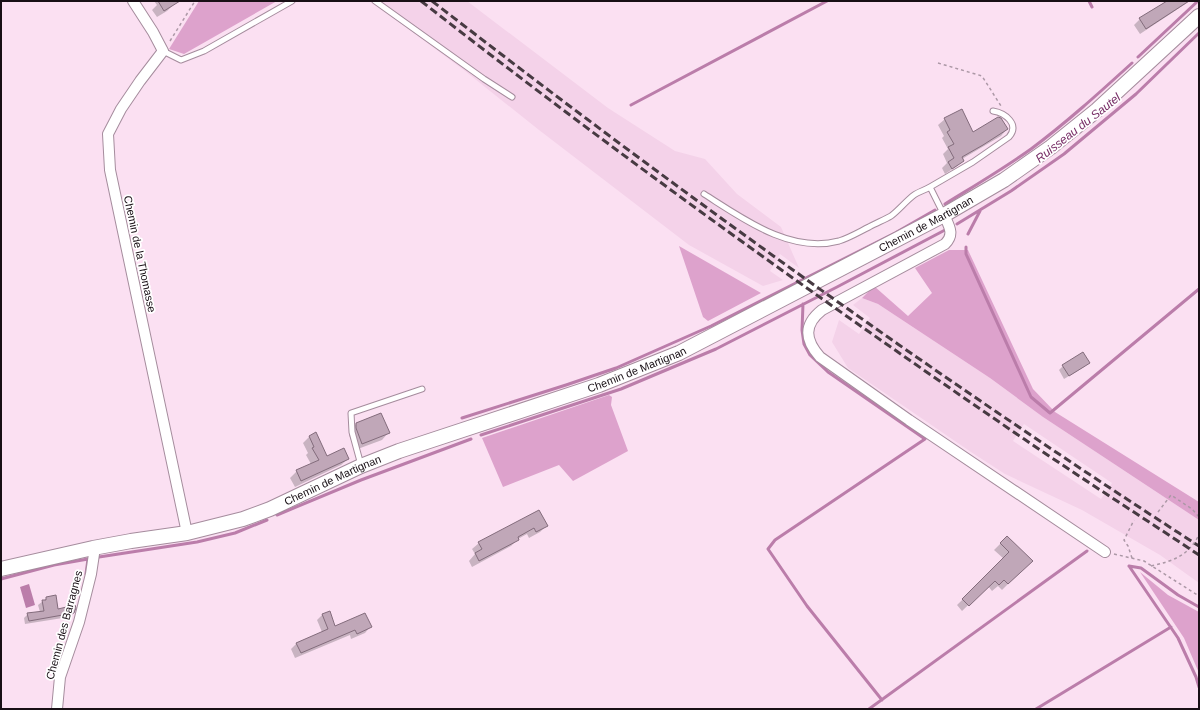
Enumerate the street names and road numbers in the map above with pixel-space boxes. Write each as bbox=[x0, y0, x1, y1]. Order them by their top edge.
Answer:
street label: Chemin de Martignan bbox=[877, 193, 975, 254]
street label: Chemin de la Thomasse bbox=[122, 195, 158, 313]
street label: Chemin de Martignan bbox=[586, 344, 688, 394]
street label: Chemin de Martignan bbox=[282, 453, 383, 507]
street label: Chemin des Barragnes bbox=[44, 569, 84, 681]

